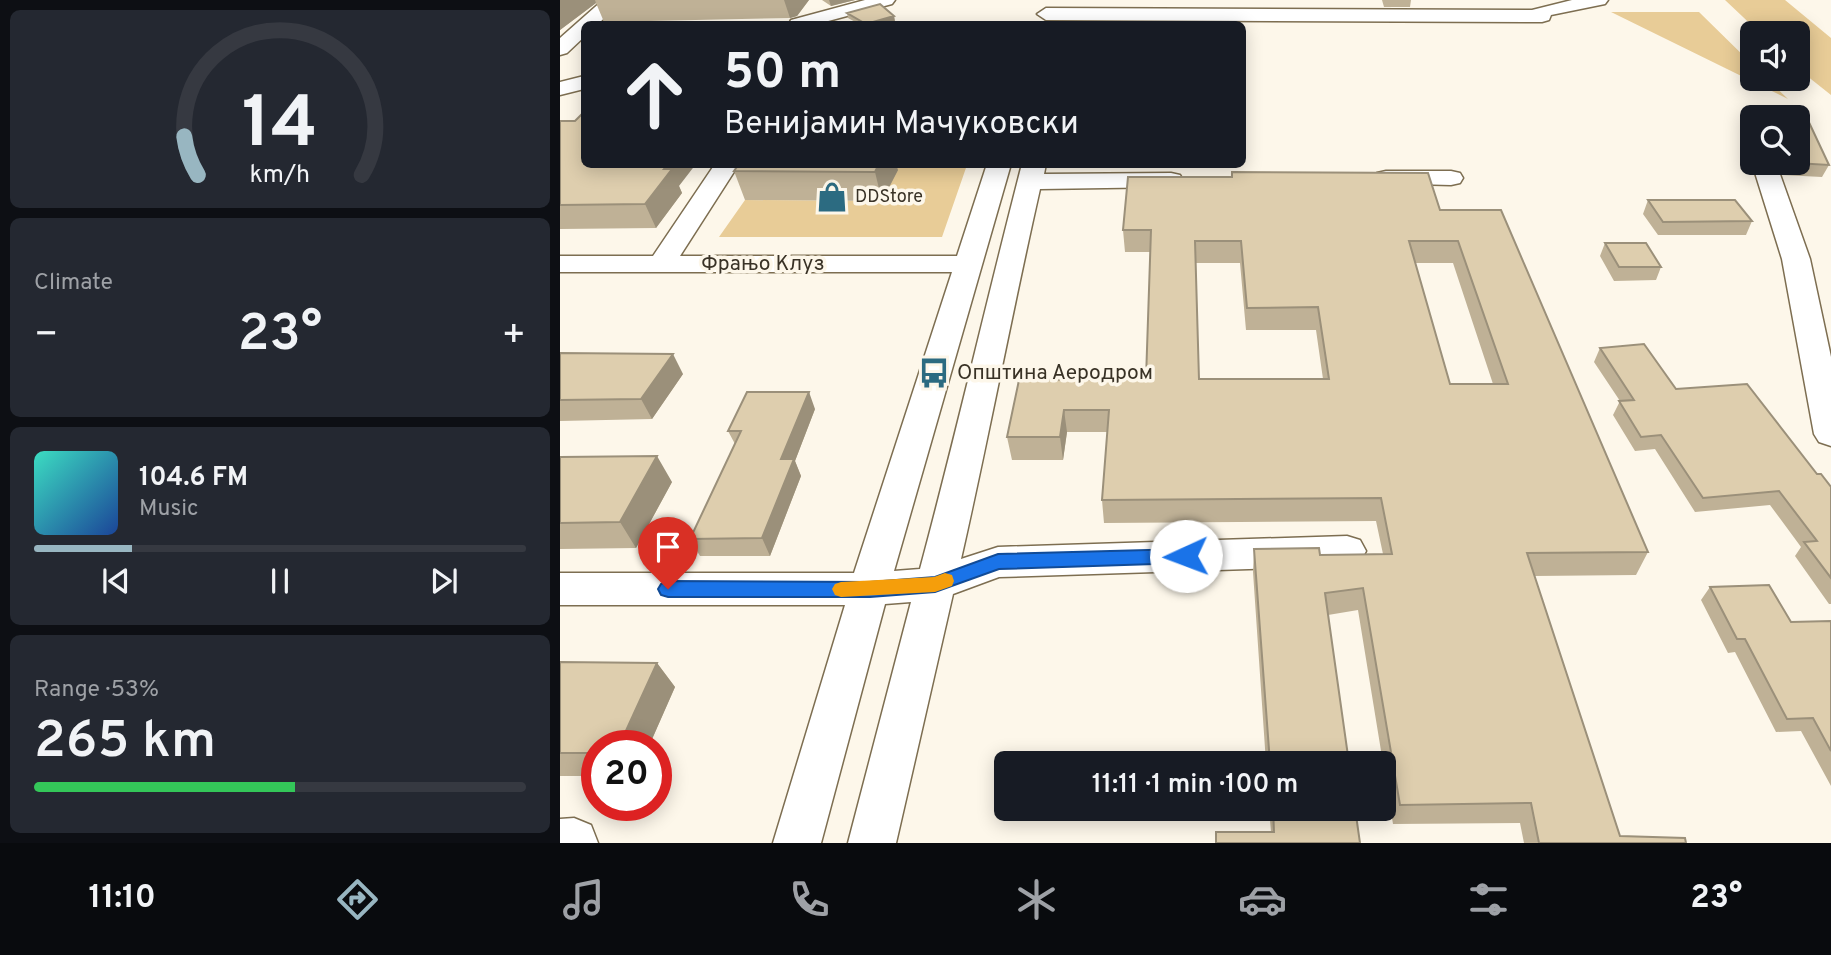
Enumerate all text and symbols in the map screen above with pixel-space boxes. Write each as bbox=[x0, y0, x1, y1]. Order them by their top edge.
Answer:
map controls bbox=[1740, 21, 1810, 175]
button: sound bbox=[1740, 21, 1810, 91]
text: 50 m bbox=[724, 44, 841, 106]
icon: ahead bbox=[609, 49, 700, 140]
text: 14 bbox=[242, 82, 318, 174]
text: Венијамин Мачуковски bbox=[724, 105, 1079, 145]
button: search bbox=[1740, 105, 1810, 175]
text: km/h bbox=[250, 160, 310, 192]
shop icon: DDStore bbox=[815, 180, 849, 214]
place label: DDStore bbox=[855, 186, 923, 209]
street label: Фрањо Клуз bbox=[701, 251, 825, 278]
text: Climate bbox=[34, 269, 113, 298]
text: 23° bbox=[238, 303, 322, 369]
text: − bbox=[34, 312, 59, 361]
text: + bbox=[501, 312, 526, 361]
bus stop icon: Општина Аеродром bbox=[917, 356, 951, 390]
place label: Општина Аеродром bbox=[957, 360, 1153, 387]
text: 104.6 FM bbox=[139, 462, 248, 495]
text: Music bbox=[139, 495, 199, 524]
pin bbox=[638, 517, 698, 589]
position arrow bbox=[1149, 519, 1223, 593]
icon: arrive bbox=[649, 528, 687, 566]
icon: previous bbox=[97, 562, 135, 600]
icon: pause bbox=[261, 562, 299, 600]
icon: next bbox=[425, 562, 463, 600]
text: Range · 53% bbox=[34, 676, 159, 705]
text: 265 km bbox=[34, 710, 216, 776]
speed limit sign: 20 bbox=[581, 730, 672, 821]
text: 11:11 · 1 min · 100 m bbox=[1092, 769, 1298, 802]
icon: directions bbox=[333, 875, 382, 924]
icon: music bbox=[559, 875, 608, 924]
icon: phone bbox=[785, 875, 834, 924]
icon: climate bbox=[1012, 875, 1061, 924]
icon: car bbox=[1238, 875, 1287, 924]
icon: filters bbox=[1464, 875, 1513, 924]
text: 11:10 bbox=[89, 879, 156, 919]
text: 23° bbox=[1690, 879, 1742, 919]

